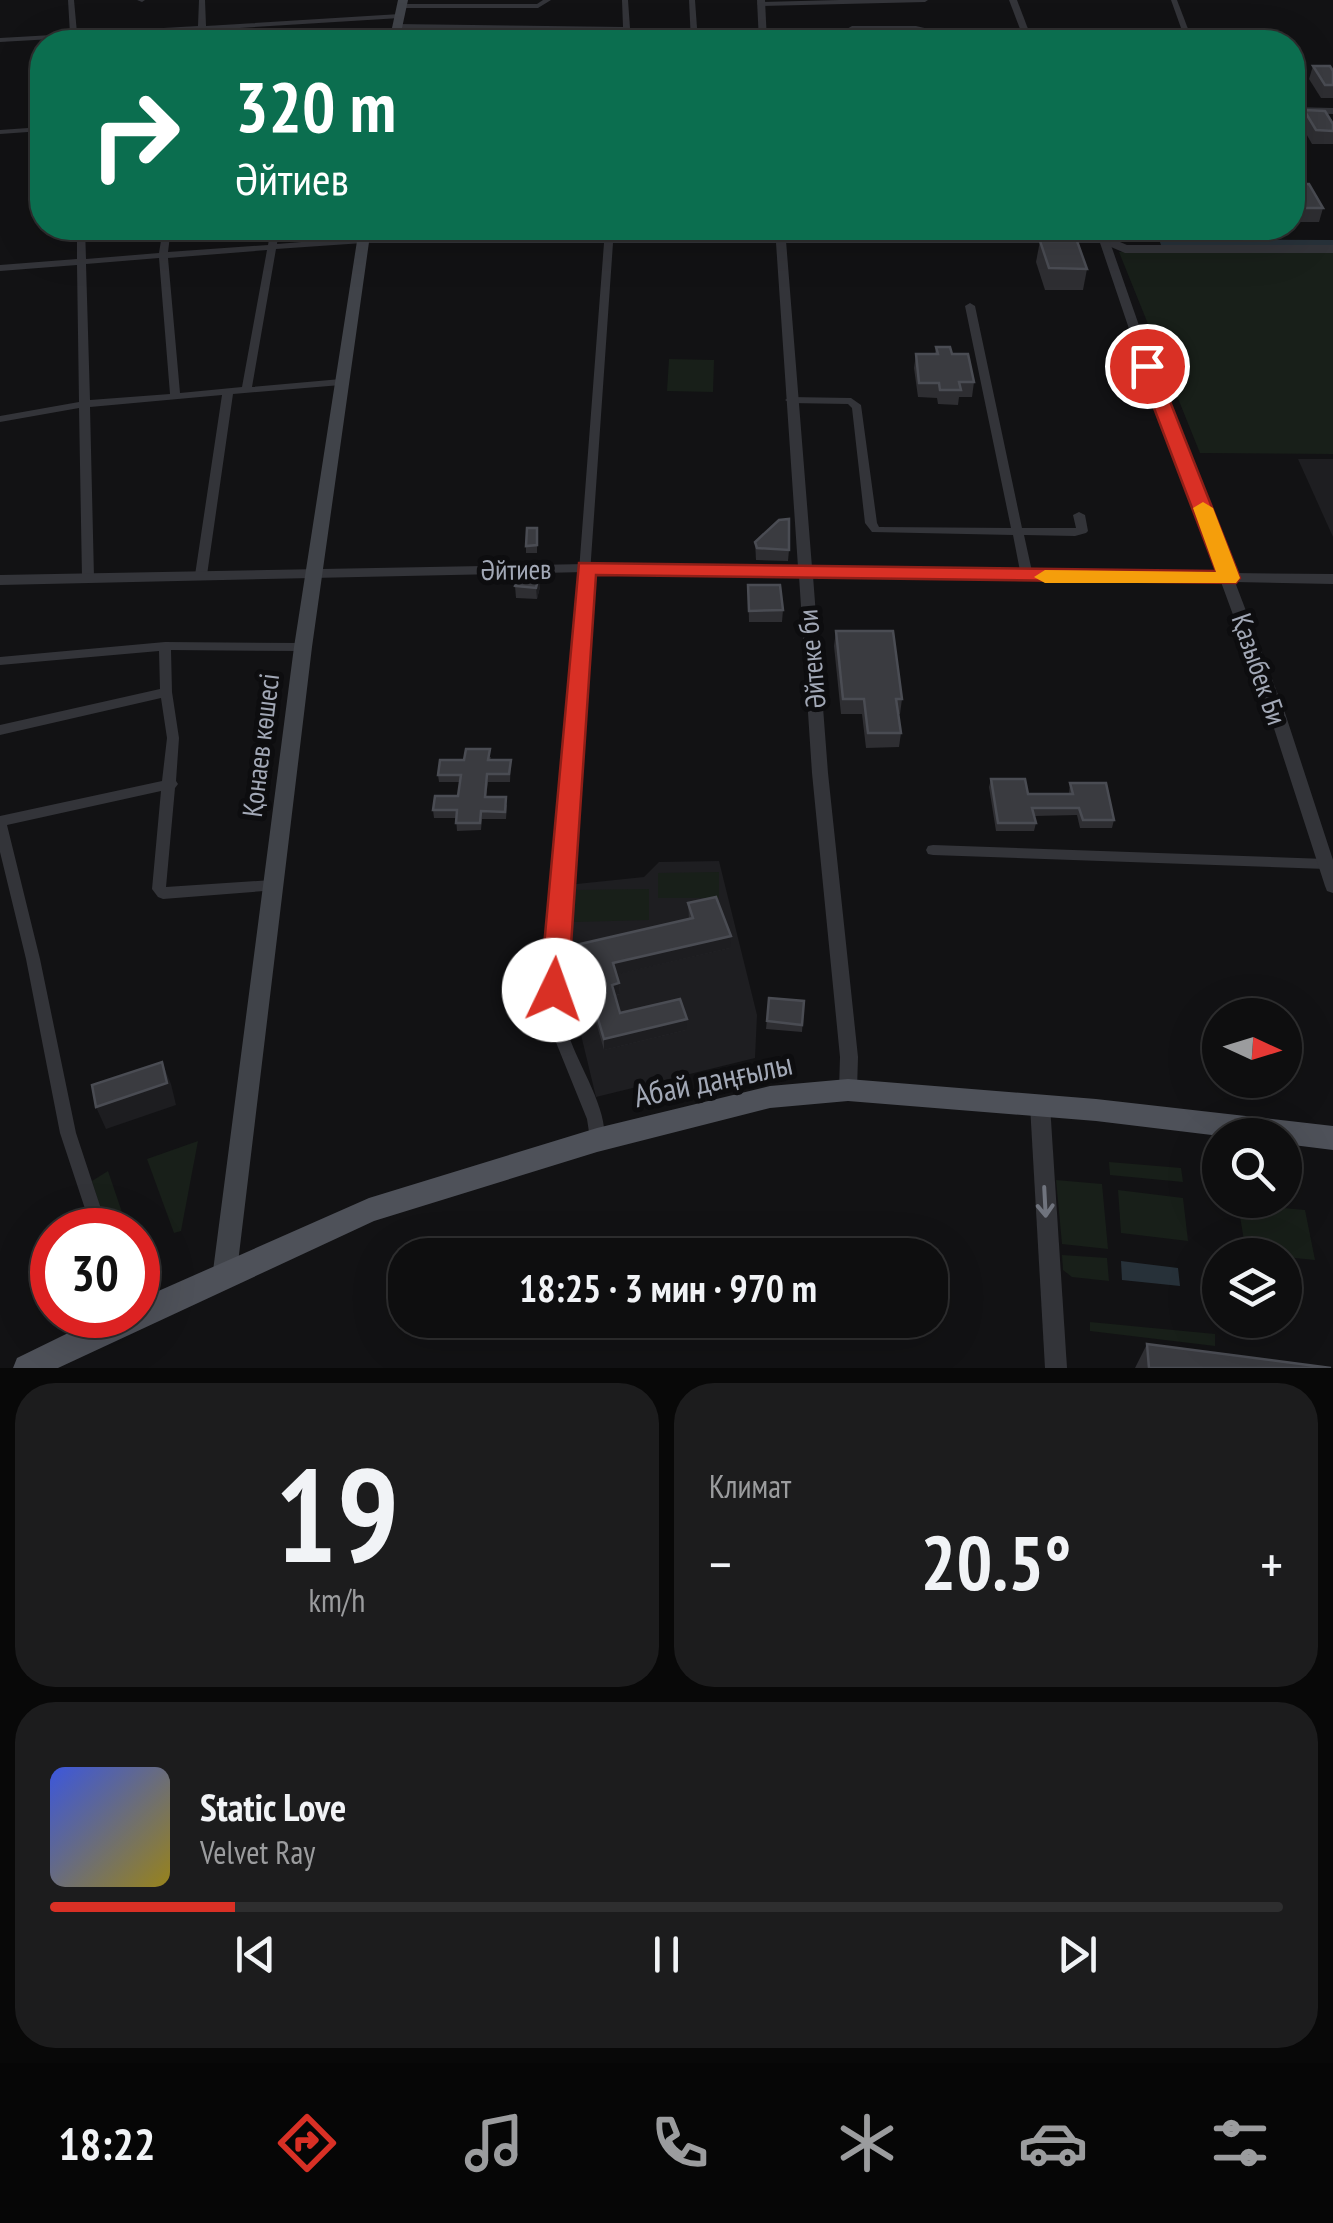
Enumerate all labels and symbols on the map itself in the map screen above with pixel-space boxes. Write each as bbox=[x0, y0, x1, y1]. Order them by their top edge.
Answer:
pin bbox=[1105, 324, 1190, 409]
street label: Әйтиев bbox=[480, 550, 552, 588]
street label: Әйтеке би bbox=[788, 608, 834, 710]
street label: Қазыбек Би bbox=[1224, 608, 1296, 730]
street label: Қонаев көшесі bbox=[233, 671, 287, 819]
position arrow bbox=[502, 938, 606, 1042]
north arrow bbox=[1202, 998, 1302, 1098]
street label: Абай даңғылы bbox=[630, 1042, 796, 1116]
one-way arrow bbox=[1036, 1186, 1055, 1218]
speed limit sign: 30 bbox=[30, 1208, 160, 1338]

